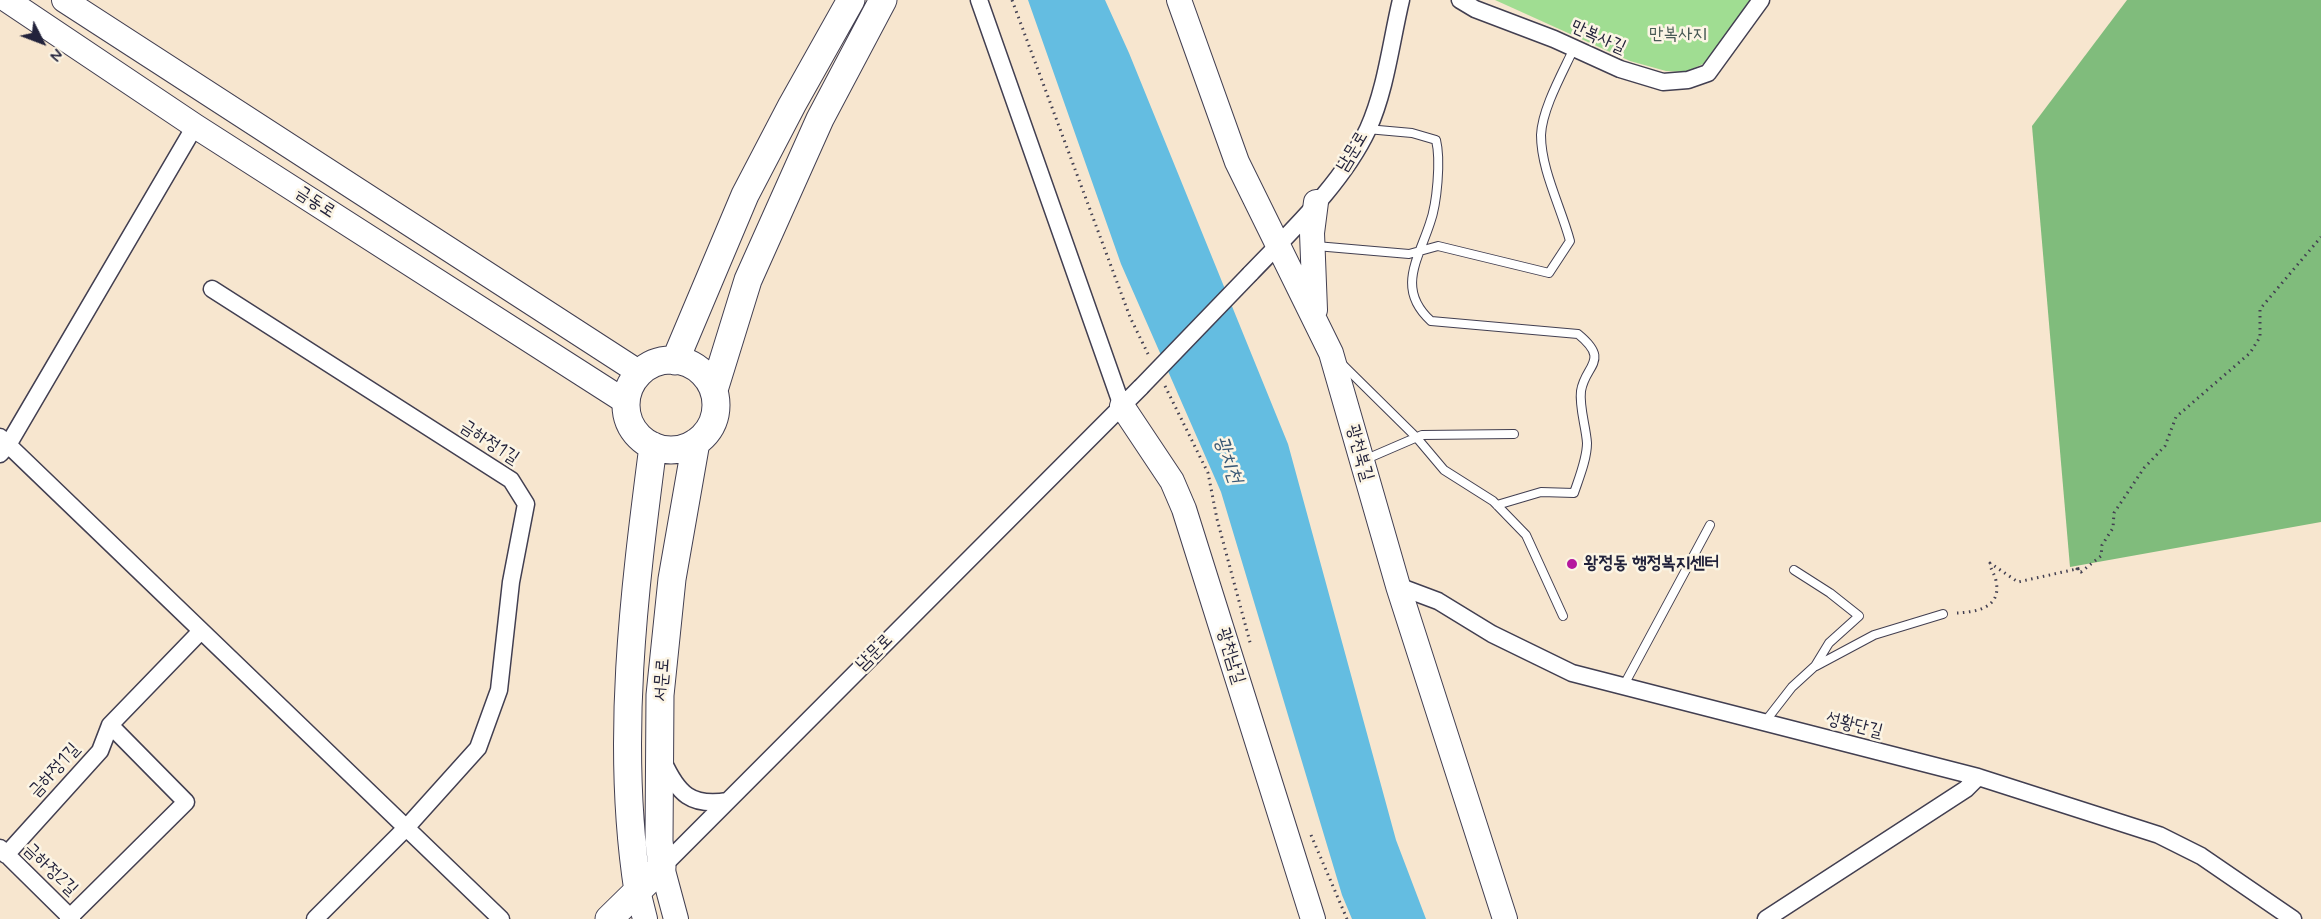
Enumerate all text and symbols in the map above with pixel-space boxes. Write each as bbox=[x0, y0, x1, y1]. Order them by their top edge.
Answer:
north arrow bbox=[12, 12, 72, 72]
street label: 만복사길 bbox=[1567, 16, 1629, 60]
park label: 만복사지 bbox=[1649, 24, 1707, 46]
text: N bbox=[44, 43, 67, 65]
street label: 남문로 bbox=[1333, 128, 1373, 176]
street label: 금동로 bbox=[291, 182, 339, 224]
street label: 금하정1길 bbox=[455, 416, 523, 470]
street label: 광천북길 bbox=[1341, 422, 1377, 484]
water label: 광치천 bbox=[1208, 433, 1246, 487]
place label: 왕정동 행정복지센터 bbox=[1584, 553, 1719, 575]
marker: 왕정동 행정복지센터 bbox=[1565, 557, 1579, 571]
street label: 광천남길 bbox=[1211, 625, 1249, 687]
street label: 남문로 bbox=[852, 630, 898, 676]
street label: 서문로 bbox=[651, 658, 675, 702]
street label: 성황단길 bbox=[1823, 709, 1885, 743]
street label: 금하정1길 bbox=[25, 739, 85, 803]
street label: 금하정2길 bbox=[18, 839, 82, 901]

